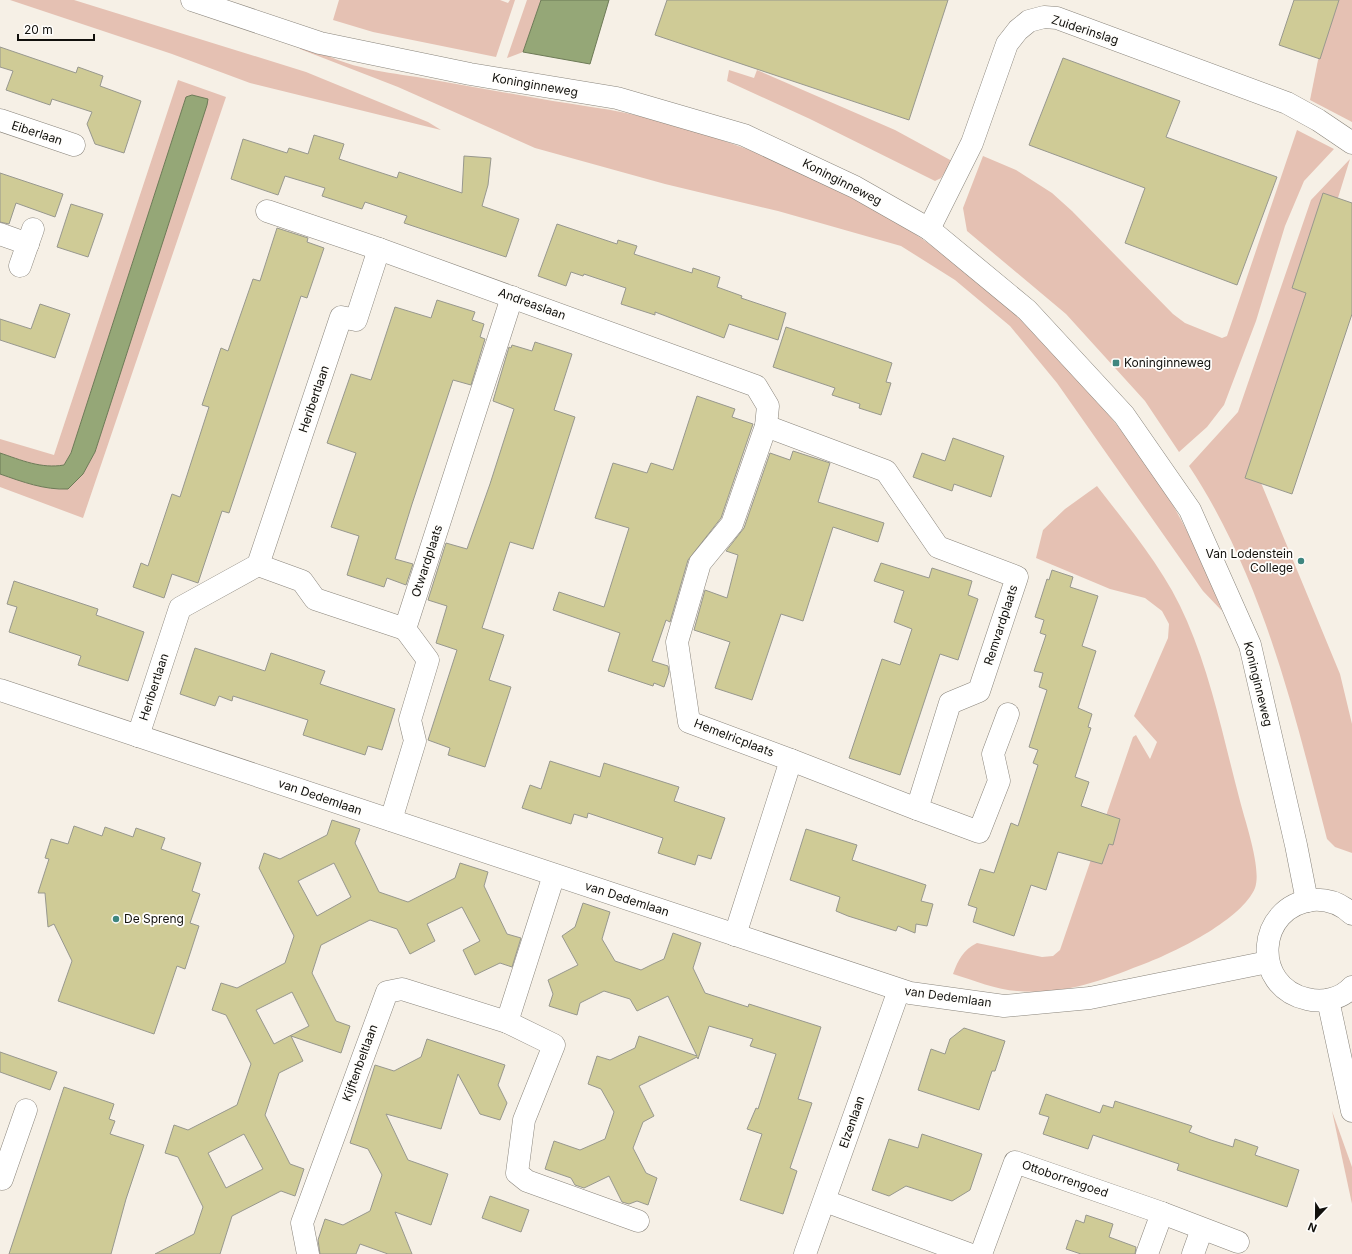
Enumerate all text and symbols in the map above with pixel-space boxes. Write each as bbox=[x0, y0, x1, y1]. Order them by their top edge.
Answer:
street label: Zuiderinslag bbox=[1050, 12, 1121, 47]
scale bar bbox=[18, 16, 94, 42]
text: 20 m bbox=[24, 22, 53, 37]
street label: Koninginneweg bbox=[491, 70, 579, 99]
street label: Eiberlaan bbox=[10, 117, 65, 148]
street label: Koninginneweg bbox=[800, 155, 884, 208]
street label: Andreaslaan bbox=[496, 284, 568, 323]
place label: Koninginneweg bbox=[1124, 355, 1211, 370]
marker: Koninginneweg bbox=[1111, 358, 1121, 368]
street label: Heribertlaan bbox=[295, 363, 332, 434]
street label: Otwardplaats bbox=[408, 523, 445, 599]
place label: Van Lodenstein College bbox=[1206, 546, 1293, 575]
marker: Van Lodenstein College bbox=[1296, 556, 1306, 566]
street label: Remvardplaats bbox=[980, 583, 1021, 667]
street label: Koninginneweg bbox=[1241, 640, 1276, 728]
street label: Heribertlaan bbox=[136, 651, 171, 722]
street label: Hemelricplaats bbox=[692, 715, 776, 760]
street label: van Dedemlaan bbox=[276, 775, 364, 818]
street label: van Dedemlaan bbox=[583, 878, 671, 919]
place label: De Spreng bbox=[124, 911, 184, 926]
marker: De Spreng bbox=[111, 914, 121, 924]
street label: van Dedemlaan bbox=[904, 983, 993, 1010]
street label: Kijftenbeltlaan bbox=[339, 1022, 380, 1103]
street label: Elzenlaan bbox=[836, 1094, 867, 1150]
street label: Ottoborrengoed bbox=[1020, 1157, 1110, 1200]
north arrow bbox=[1296, 1198, 1336, 1238]
text: N bbox=[1306, 1219, 1319, 1235]

